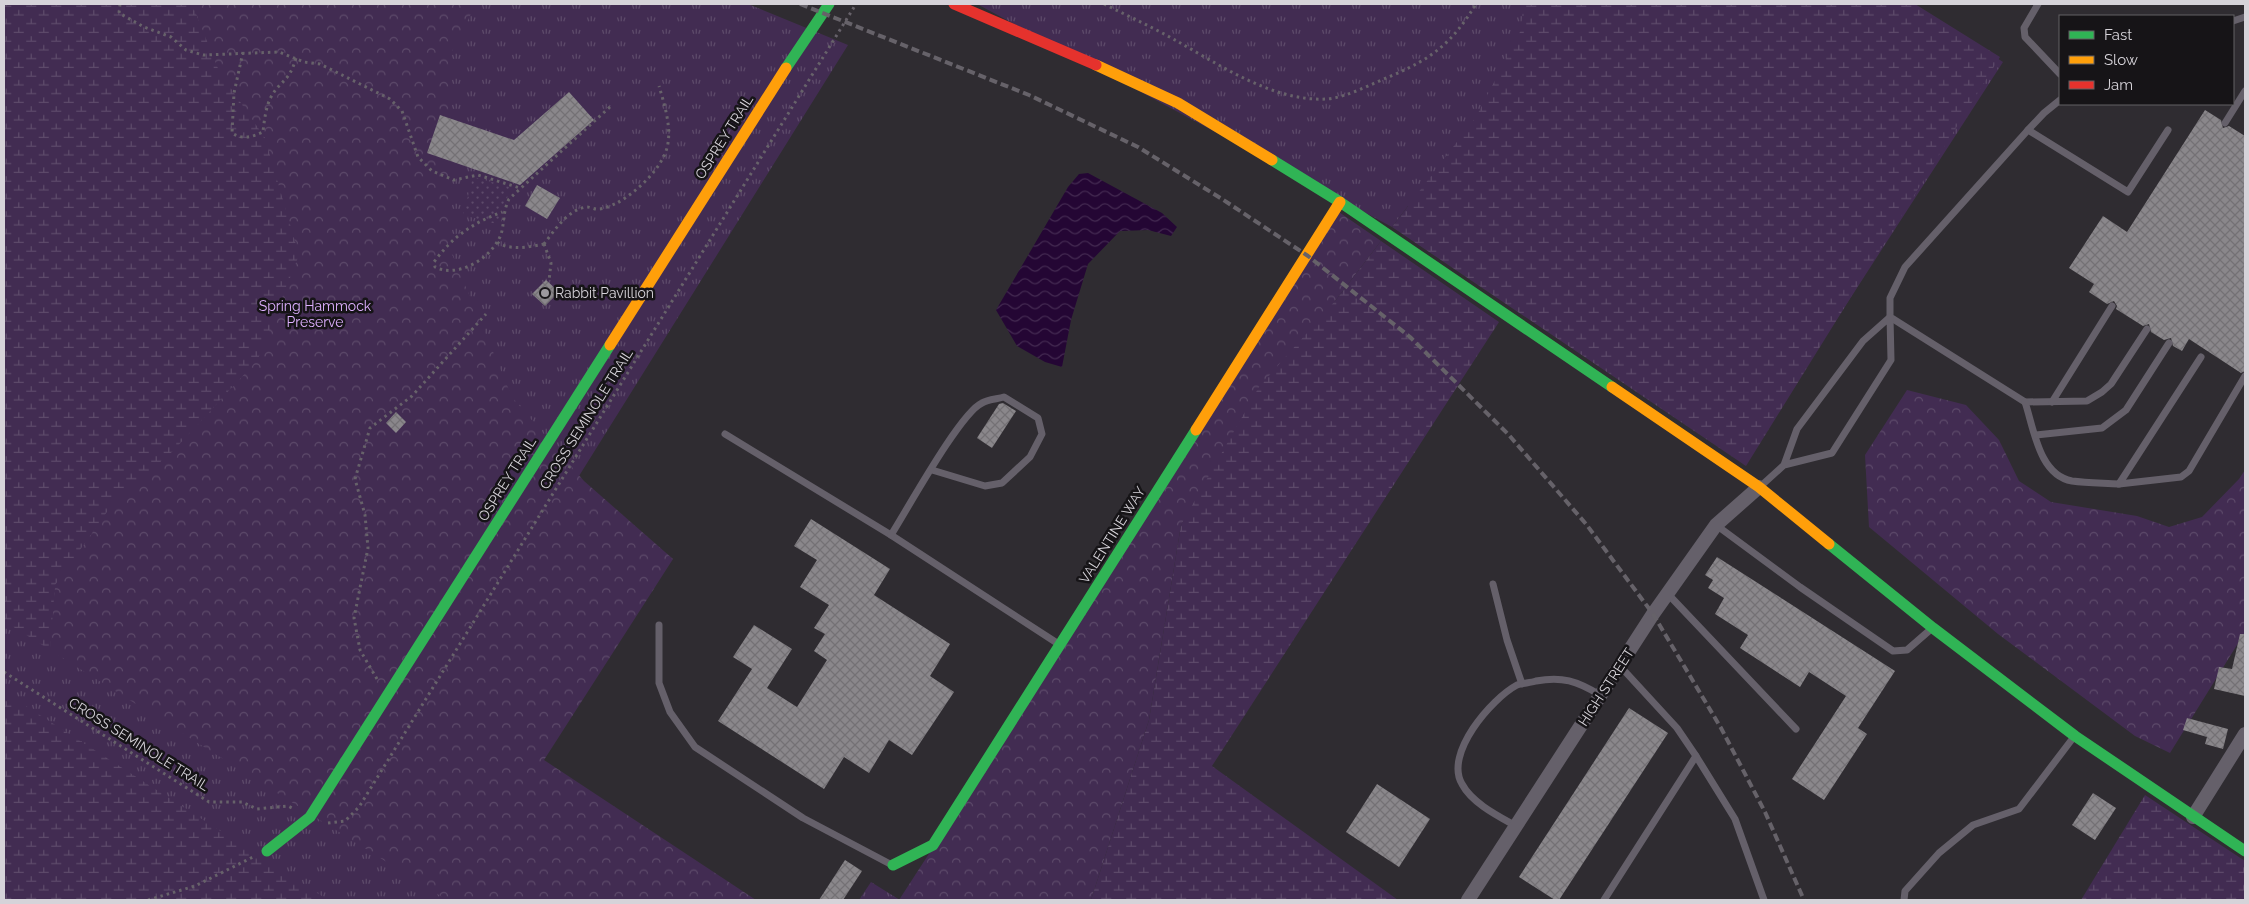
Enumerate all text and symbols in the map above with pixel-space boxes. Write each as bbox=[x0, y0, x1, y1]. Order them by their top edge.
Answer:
legend bbox=[2059, 15, 2234, 105]
text: Fast bbox=[2104, 26, 2132, 44]
text: Slow bbox=[2104, 51, 2138, 69]
text: Jam bbox=[2104, 76, 2133, 94]
street label: OSPREY TRAIL bbox=[692, 92, 756, 182]
place label: Rabbit Pavillion bbox=[555, 285, 654, 301]
marker: Rabbit Pavillion bbox=[539, 287, 551, 299]
park label: Spring Hammock Preserve bbox=[259, 298, 372, 330]
street label: CROSS SEMINOLE TRAIL bbox=[536, 346, 636, 492]
street label: OSPREY TRAIL bbox=[475, 434, 539, 524]
street label: VALENTINE WAY bbox=[1076, 484, 1148, 586]
street label: HIGH STREET bbox=[1575, 645, 1637, 729]
street label: CROSS SEMINOLE TRAIL bbox=[66, 694, 212, 794]

